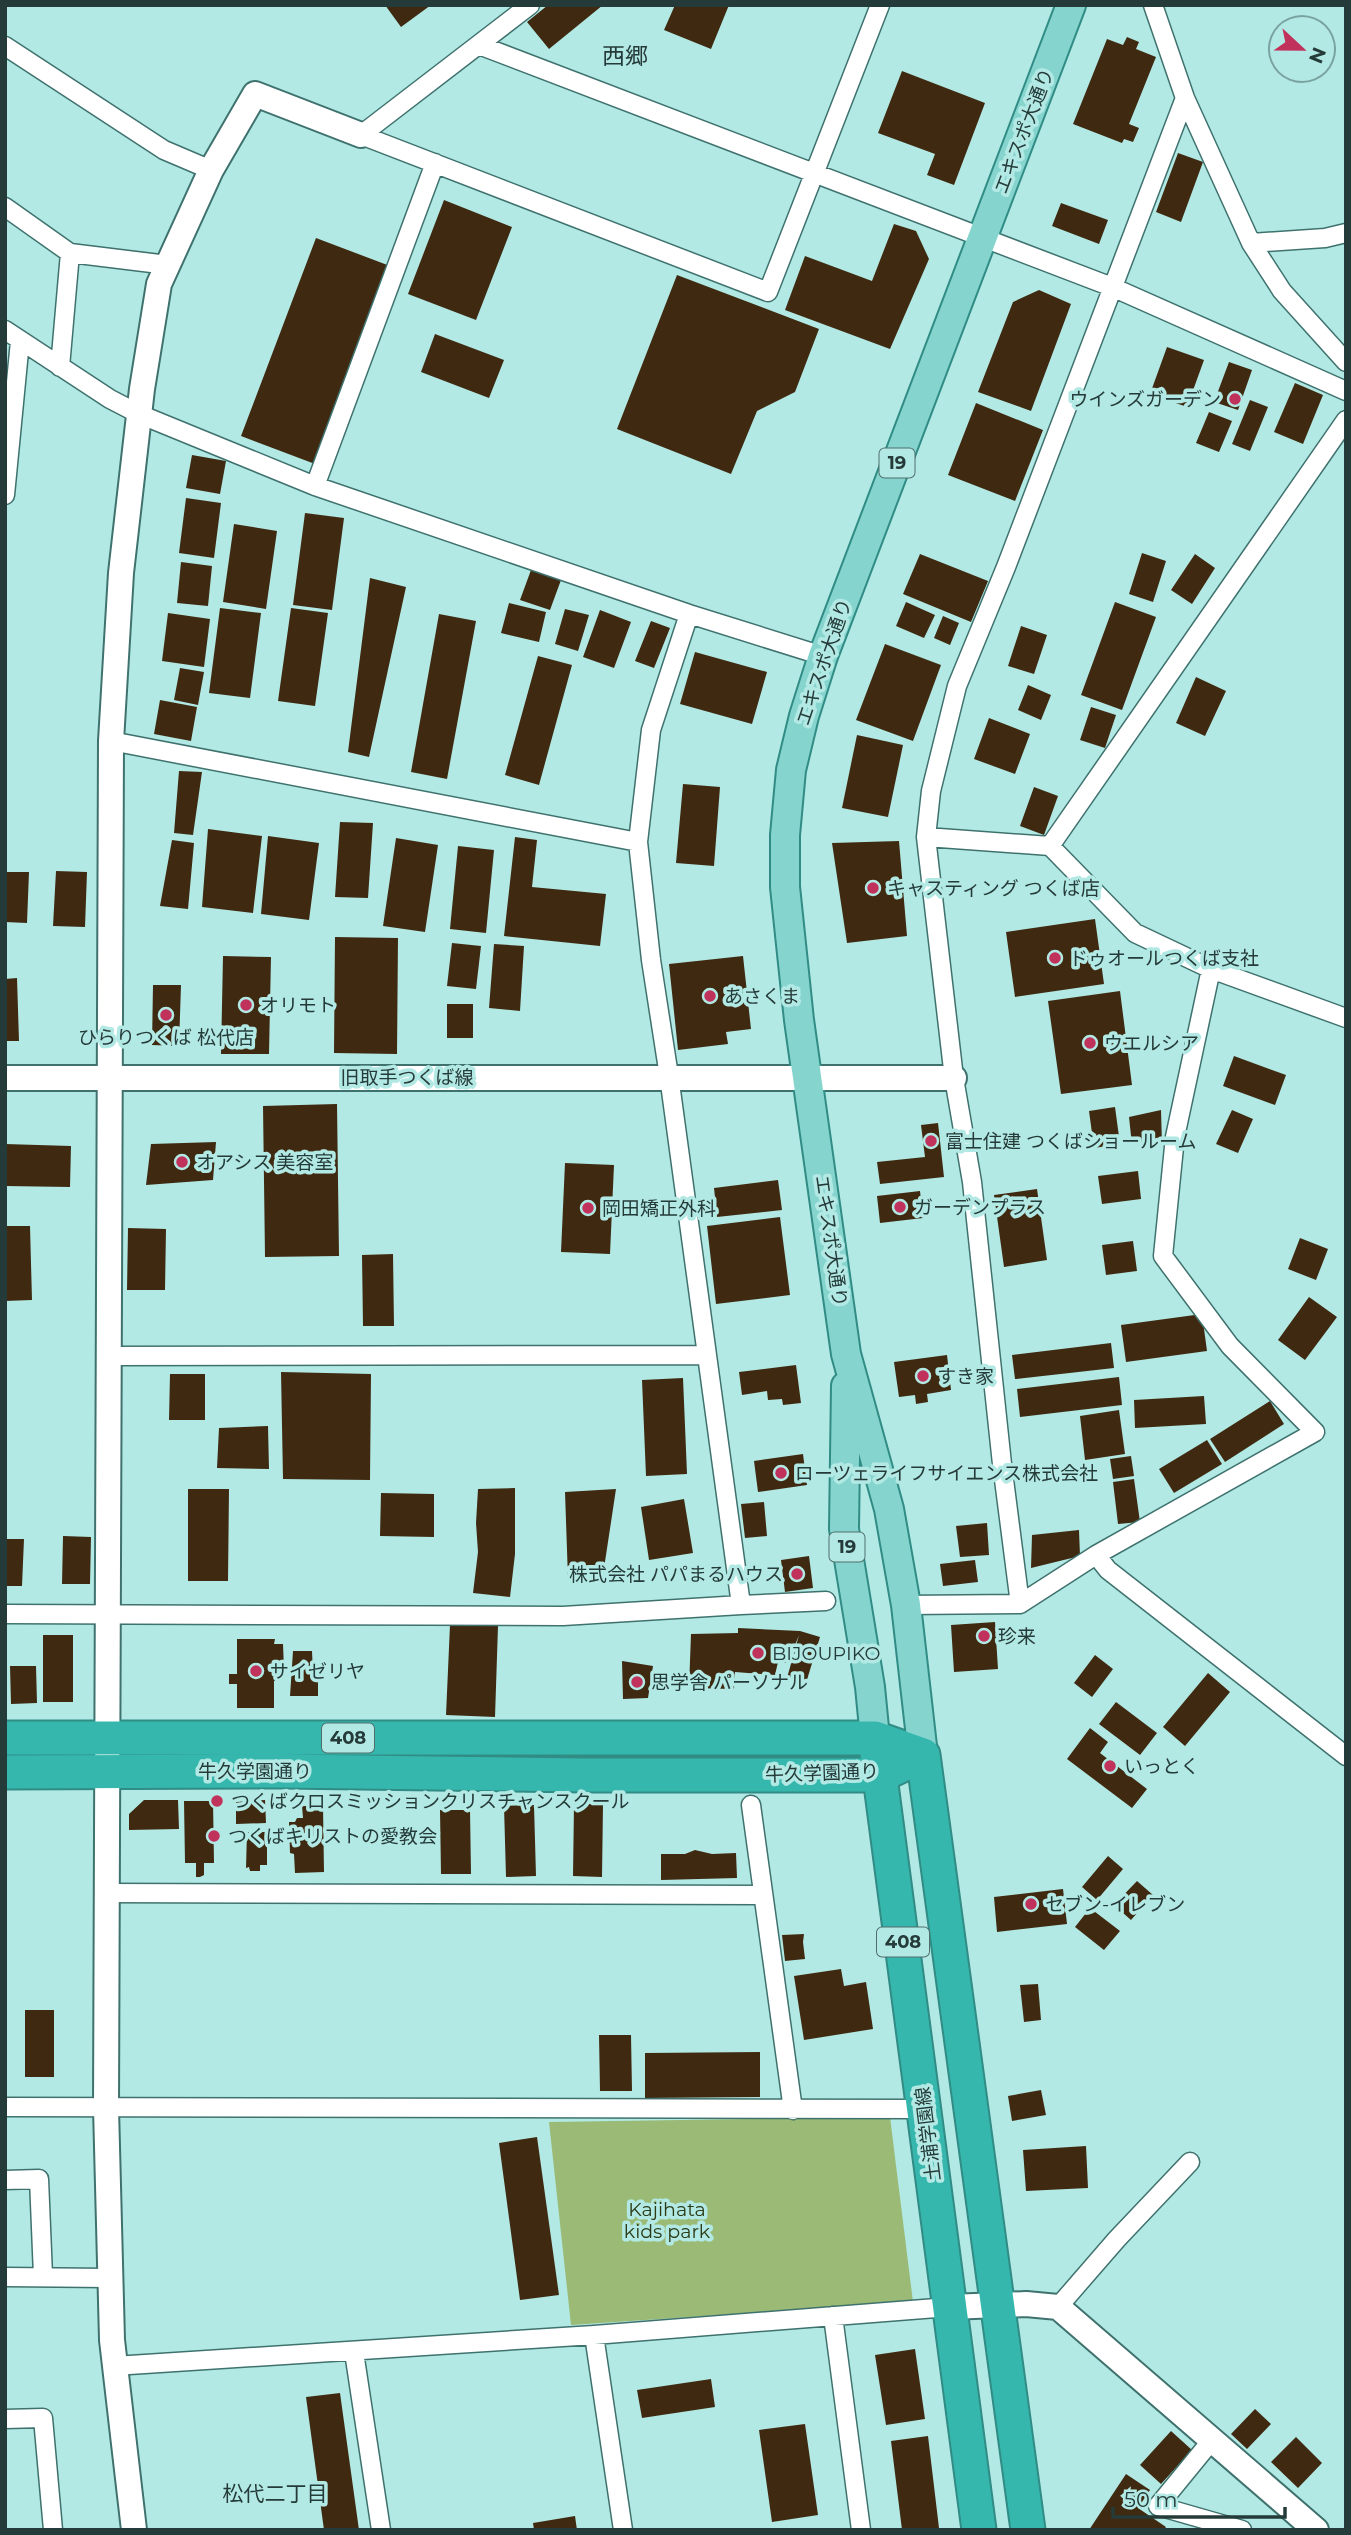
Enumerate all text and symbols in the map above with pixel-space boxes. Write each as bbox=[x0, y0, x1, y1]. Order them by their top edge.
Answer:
north arrow bbox=[1267, 14, 1337, 84]
district label: 西郷 bbox=[602, 42, 648, 70]
text: N bbox=[1304, 44, 1331, 67]
street label: エキスポ大通り bbox=[990, 65, 1058, 197]
place label: ウインズガーデン bbox=[1069, 388, 1221, 411]
marker: ウインズガーデン bbox=[1227, 391, 1243, 407]
road number: 19 bbox=[880, 448, 914, 477]
street label: エキスポ大通り bbox=[792, 596, 856, 728]
place label: キャスティング つくば店 bbox=[887, 877, 1100, 900]
marker: キャスティング つくば店 bbox=[865, 880, 881, 896]
place label: ドゥオールつくば支社 bbox=[1069, 947, 1259, 970]
marker: ドゥオールつくば支社 bbox=[1047, 950, 1063, 966]
place label: あさくま bbox=[724, 985, 800, 1008]
marker: あさくま bbox=[702, 988, 718, 1004]
place label: オリモト bbox=[260, 994, 336, 1017]
marker: オリモト bbox=[238, 997, 254, 1013]
marker: ひらりつくば 松代店 bbox=[158, 1007, 174, 1023]
place label: ひらりつくば 松代店 bbox=[78, 1026, 254, 1049]
place label: ウエルシア bbox=[1104, 1032, 1199, 1055]
marker: ウエルシア bbox=[1082, 1035, 1098, 1051]
street label: 旧取手つくば線 bbox=[340, 1066, 474, 1089]
place label: 富士住建 つくばショールーム bbox=[945, 1130, 1196, 1153]
marker: 富士住建 つくばショールーム bbox=[923, 1133, 939, 1149]
place label: オアシス 美容室 bbox=[196, 1151, 333, 1174]
marker: オアシス 美容室 bbox=[174, 1154, 190, 1170]
street label: エキスポ大通り bbox=[810, 1174, 852, 1308]
place label: ガーデンプラス bbox=[914, 1196, 1046, 1219]
place label: 岡田矯正外科 bbox=[602, 1197, 716, 1220]
marker: ガーデンプラス bbox=[892, 1199, 908, 1215]
marker: 岡田矯正外科 bbox=[580, 1200, 596, 1216]
place label: すき家 bbox=[937, 1365, 994, 1388]
marker: すき家 bbox=[915, 1368, 931, 1384]
place label: ローツェライフサイエンス株式会社 bbox=[795, 1462, 1098, 1485]
marker: ローツェライフサイエンス株式会社 bbox=[773, 1465, 789, 1481]
road number: 19 bbox=[830, 1532, 864, 1562]
place label: 株式会社 パパまるハウス bbox=[569, 1563, 783, 1586]
marker: 株式会社 パパまるハウス bbox=[789, 1566, 805, 1582]
place label: 珍来 bbox=[998, 1625, 1036, 1648]
marker: 珍来 bbox=[976, 1628, 992, 1644]
place label: BIJOUPIKO bbox=[772, 1642, 880, 1665]
marker: BIJOUPIKO bbox=[750, 1645, 766, 1661]
place label: サイゼリヤ bbox=[270, 1660, 365, 1683]
marker: サイゼリヤ bbox=[248, 1663, 264, 1679]
place label: 思学舎 パーソナル bbox=[651, 1671, 808, 1694]
marker: 思学舎 パーソナル bbox=[629, 1674, 645, 1690]
road number: 408 bbox=[322, 1723, 374, 1752]
place label: いっとく bbox=[1124, 1755, 1199, 1778]
marker: いっとく bbox=[1102, 1758, 1118, 1774]
street label: 牛久学園通り bbox=[198, 1760, 312, 1783]
street label: 牛久学園通り bbox=[765, 1760, 879, 1786]
place label: つくばクロスミッションクリスチャンスクール bbox=[231, 1790, 629, 1813]
marker: つくばクロスミッションクリスチャンスクール bbox=[209, 1793, 225, 1809]
place label: つくばキリストの愛教会 bbox=[228, 1825, 437, 1848]
marker: つくばキリストの愛教会 bbox=[206, 1828, 222, 1844]
place label: セブン-イレブン bbox=[1045, 1893, 1185, 1916]
marker: セブン-イレブン bbox=[1023, 1896, 1039, 1912]
road number: 408 bbox=[877, 1928, 929, 1956]
street label: 土浦学園線 bbox=[911, 2085, 945, 2183]
park label: Kajihata kids park bbox=[624, 2198, 711, 2243]
scale bar bbox=[1113, 2476, 1284, 2520]
district label: 松代二丁目 bbox=[223, 2481, 328, 2506]
text: 50 m bbox=[1124, 2487, 1178, 2512]

